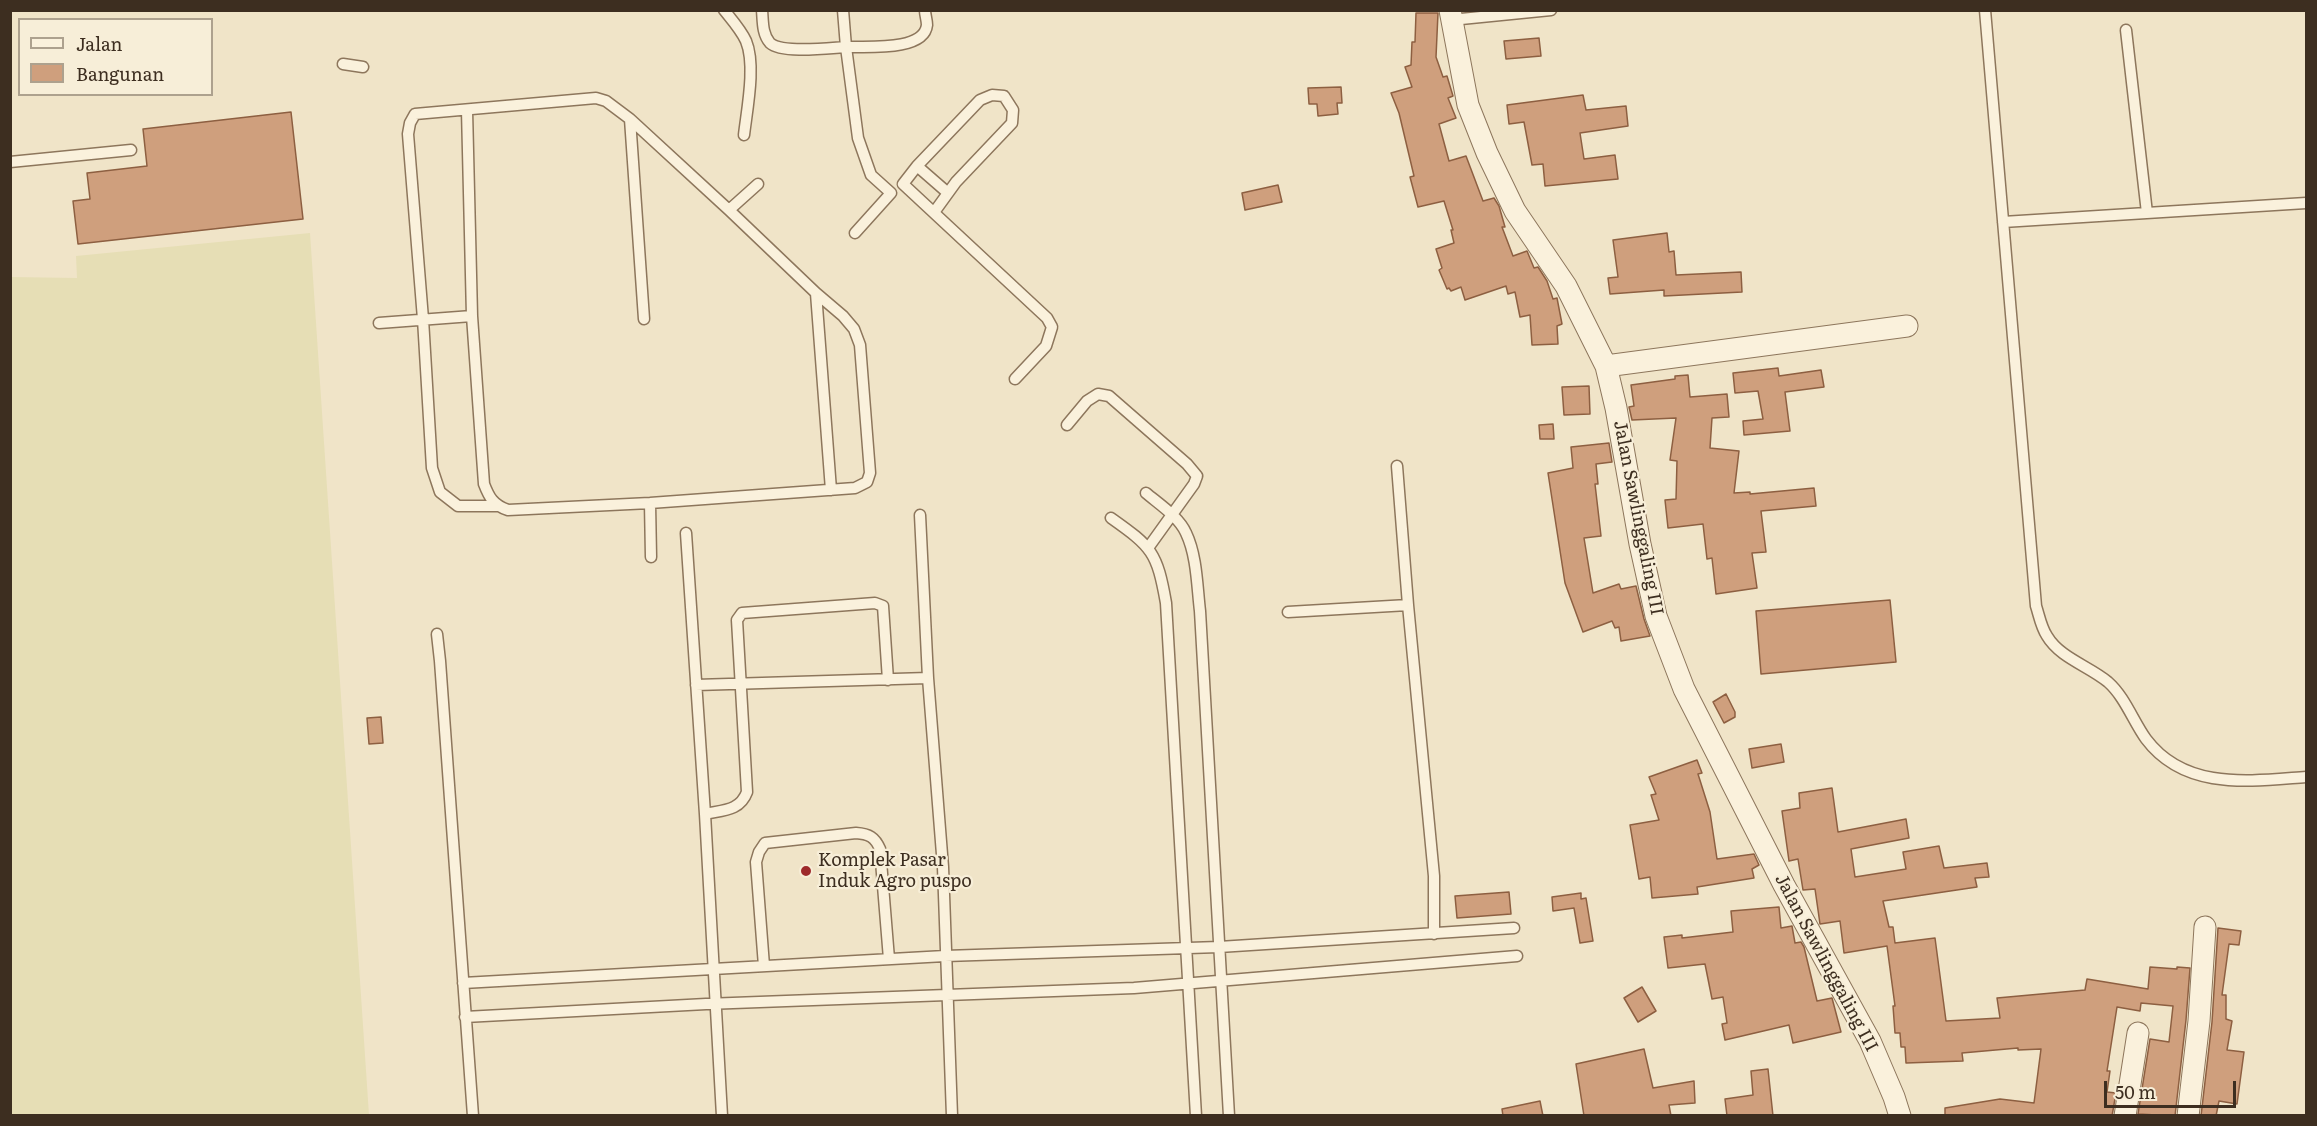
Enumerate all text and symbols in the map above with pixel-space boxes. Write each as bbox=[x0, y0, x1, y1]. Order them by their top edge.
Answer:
legend bbox=[18, 18, 213, 96]
text: Jalan bbox=[76, 30, 122, 57]
text: Bangunan bbox=[76, 60, 164, 87]
street label: Jalan Sawlinggaling III bbox=[1609, 419, 1667, 617]
place label: Komplek Pasar Induk Agro puspo bbox=[818, 850, 972, 892]
marker: Komplek Pasar Induk Agro puspo bbox=[799, 864, 813, 878]
street label: Jalan Sawlinggaling III bbox=[1770, 871, 1882, 1055]
scale bar bbox=[2107, 1069, 2239, 1107]
text: 50 m bbox=[2115, 1078, 2156, 1105]

